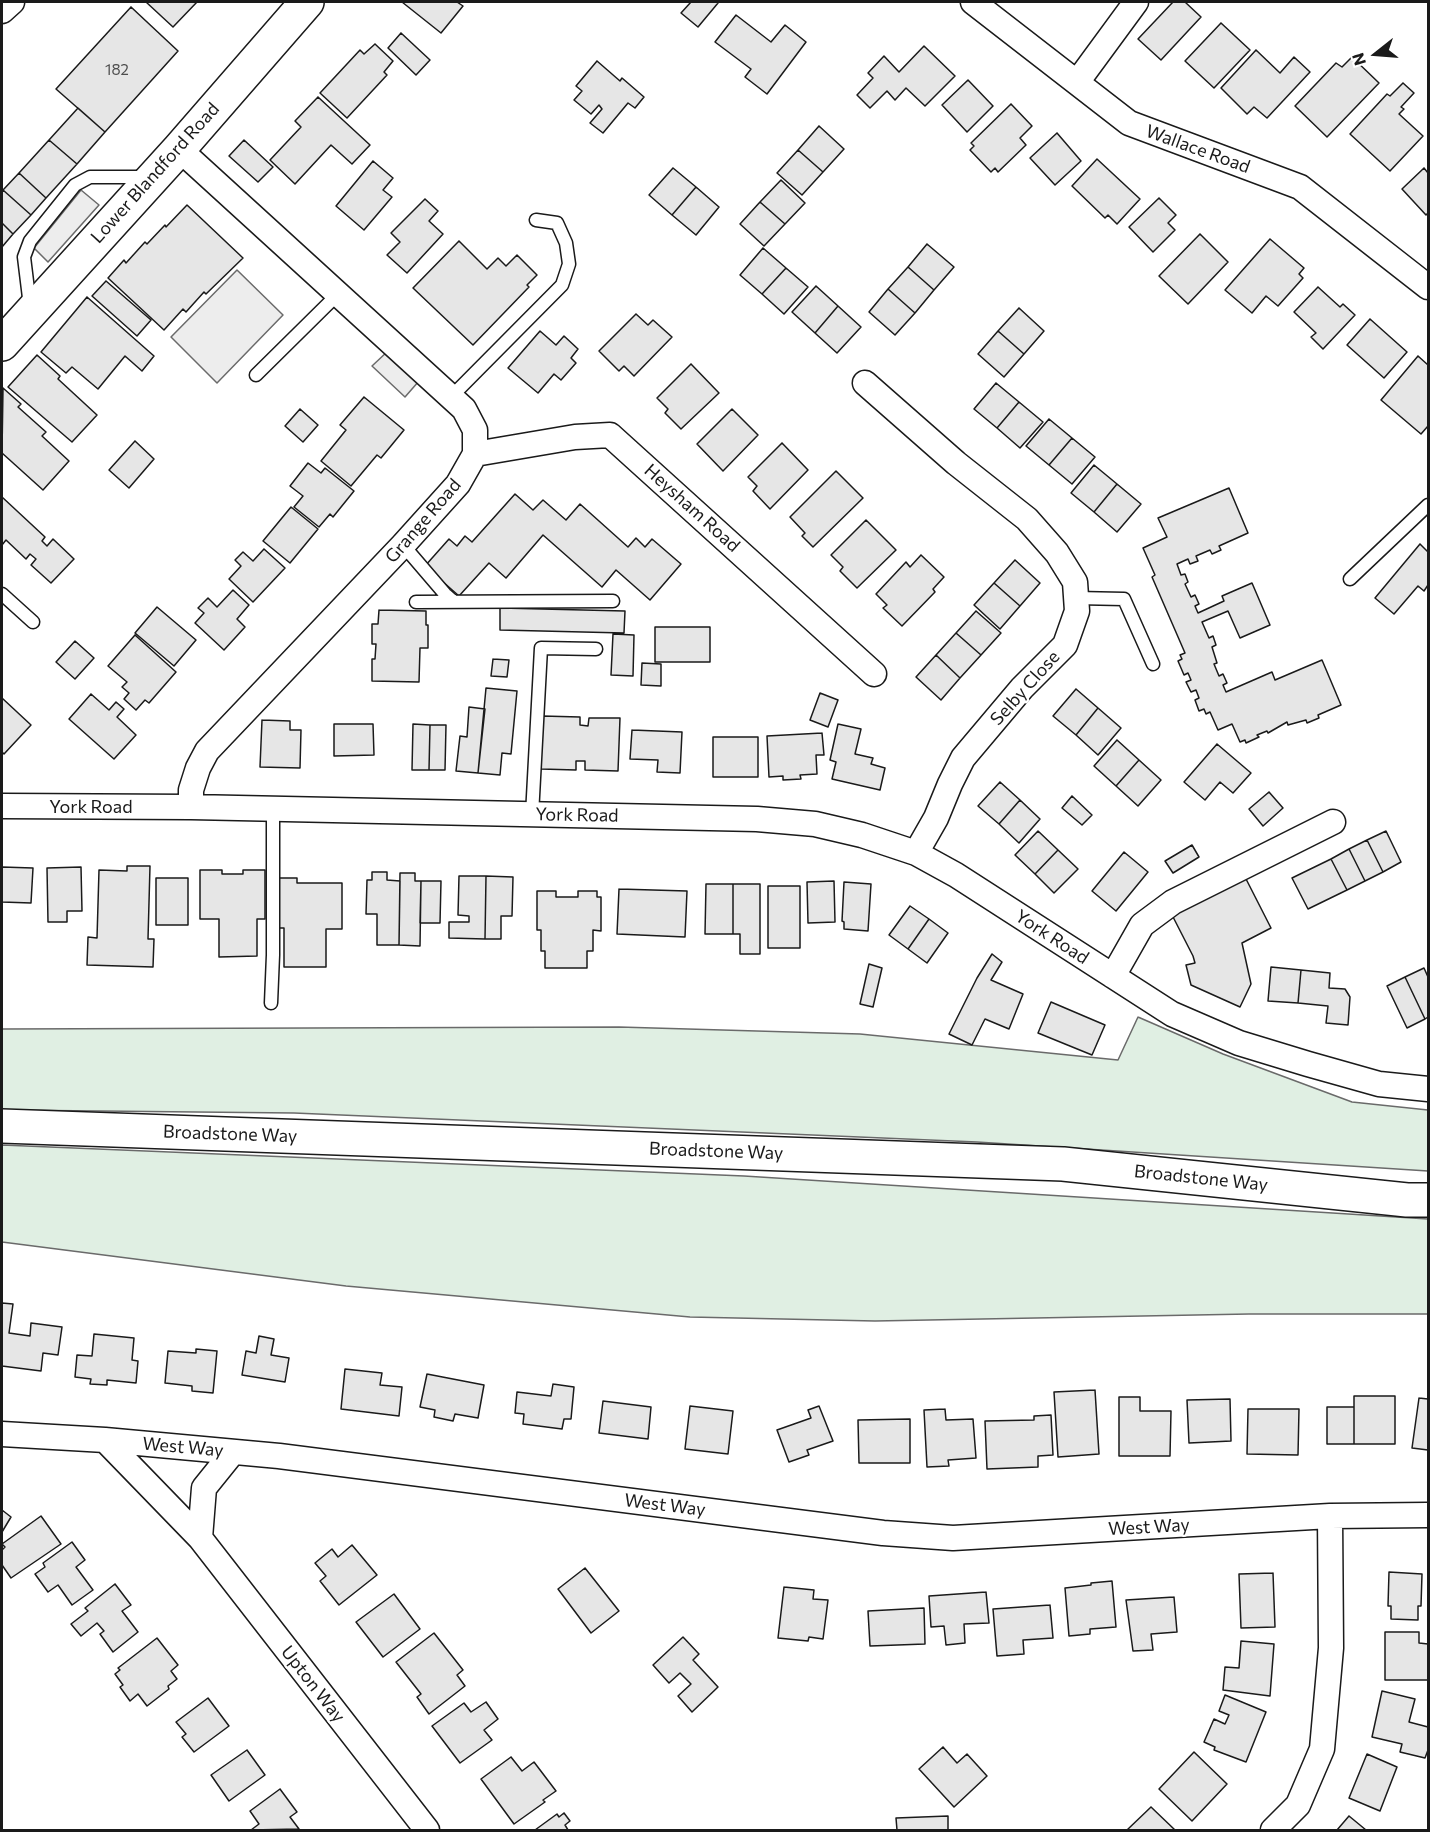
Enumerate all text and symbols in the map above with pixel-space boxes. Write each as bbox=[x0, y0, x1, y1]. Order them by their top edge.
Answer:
north arrow bbox=[1346, 24, 1406, 84]
text: N bbox=[1347, 51, 1369, 68]
house number: 182 bbox=[105, 61, 129, 79]
street label: Lower Blandford Road bbox=[86, 98, 224, 248]
street label: Wallace Road bbox=[1143, 120, 1253, 178]
street label: Heysham Road bbox=[640, 459, 744, 557]
street label: Grange Road bbox=[381, 474, 465, 568]
street label: Selby Close bbox=[986, 646, 1064, 730]
street label: York Road bbox=[49, 796, 133, 818]
street label: York Road bbox=[535, 803, 619, 827]
street label: York Road bbox=[1011, 905, 1093, 969]
street label: Broadstone Way bbox=[162, 1121, 298, 1147]
street label: Broadstone Way bbox=[648, 1138, 784, 1164]
street label: Broadstone Way bbox=[1133, 1160, 1269, 1196]
street label: West Way bbox=[141, 1433, 225, 1461]
street label: West Way bbox=[623, 1489, 707, 1521]
street label: West Way bbox=[1108, 1514, 1190, 1540]
street label: Upton Way bbox=[276, 1641, 350, 1727]

